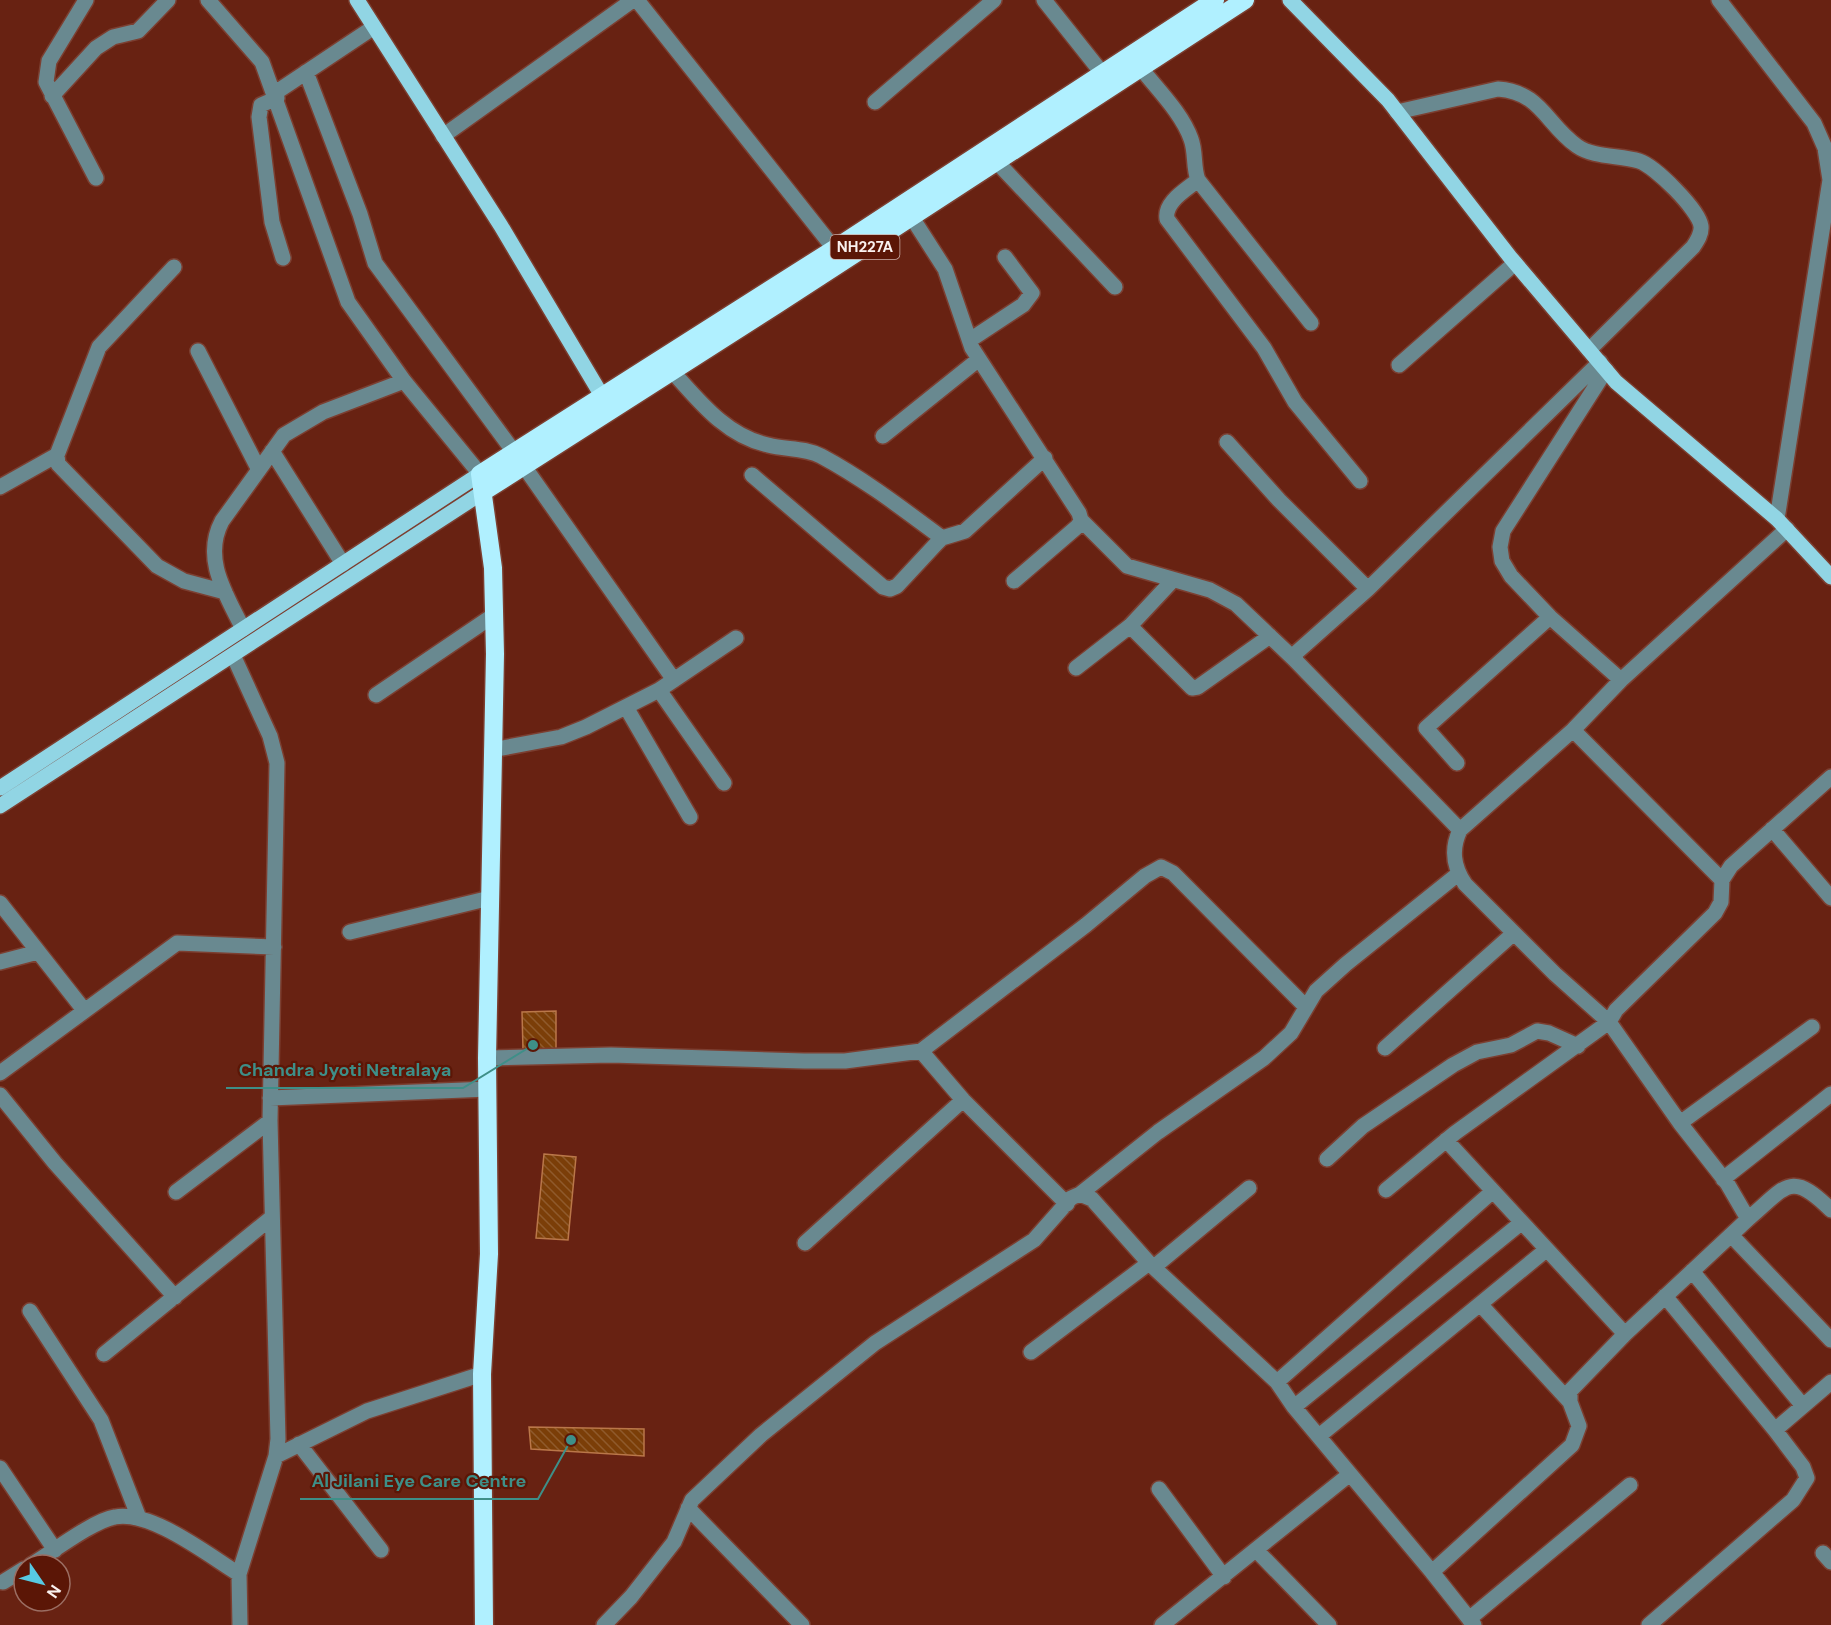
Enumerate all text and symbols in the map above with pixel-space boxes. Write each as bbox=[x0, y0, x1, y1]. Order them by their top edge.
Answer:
road number: NH227A bbox=[830, 235, 900, 259]
callout: Chandra Jyoti Netralaya bbox=[226, 1052, 463, 1088]
text: Chandra Jyoti Netralaya bbox=[239, 1058, 451, 1082]
callout: Al Jilani Eye Care Centre bbox=[300, 1463, 538, 1499]
text: Al Jilani Eye Care Centre bbox=[312, 1469, 527, 1493]
north arrow bbox=[12, 1553, 72, 1613]
text: N bbox=[42, 1581, 66, 1602]

